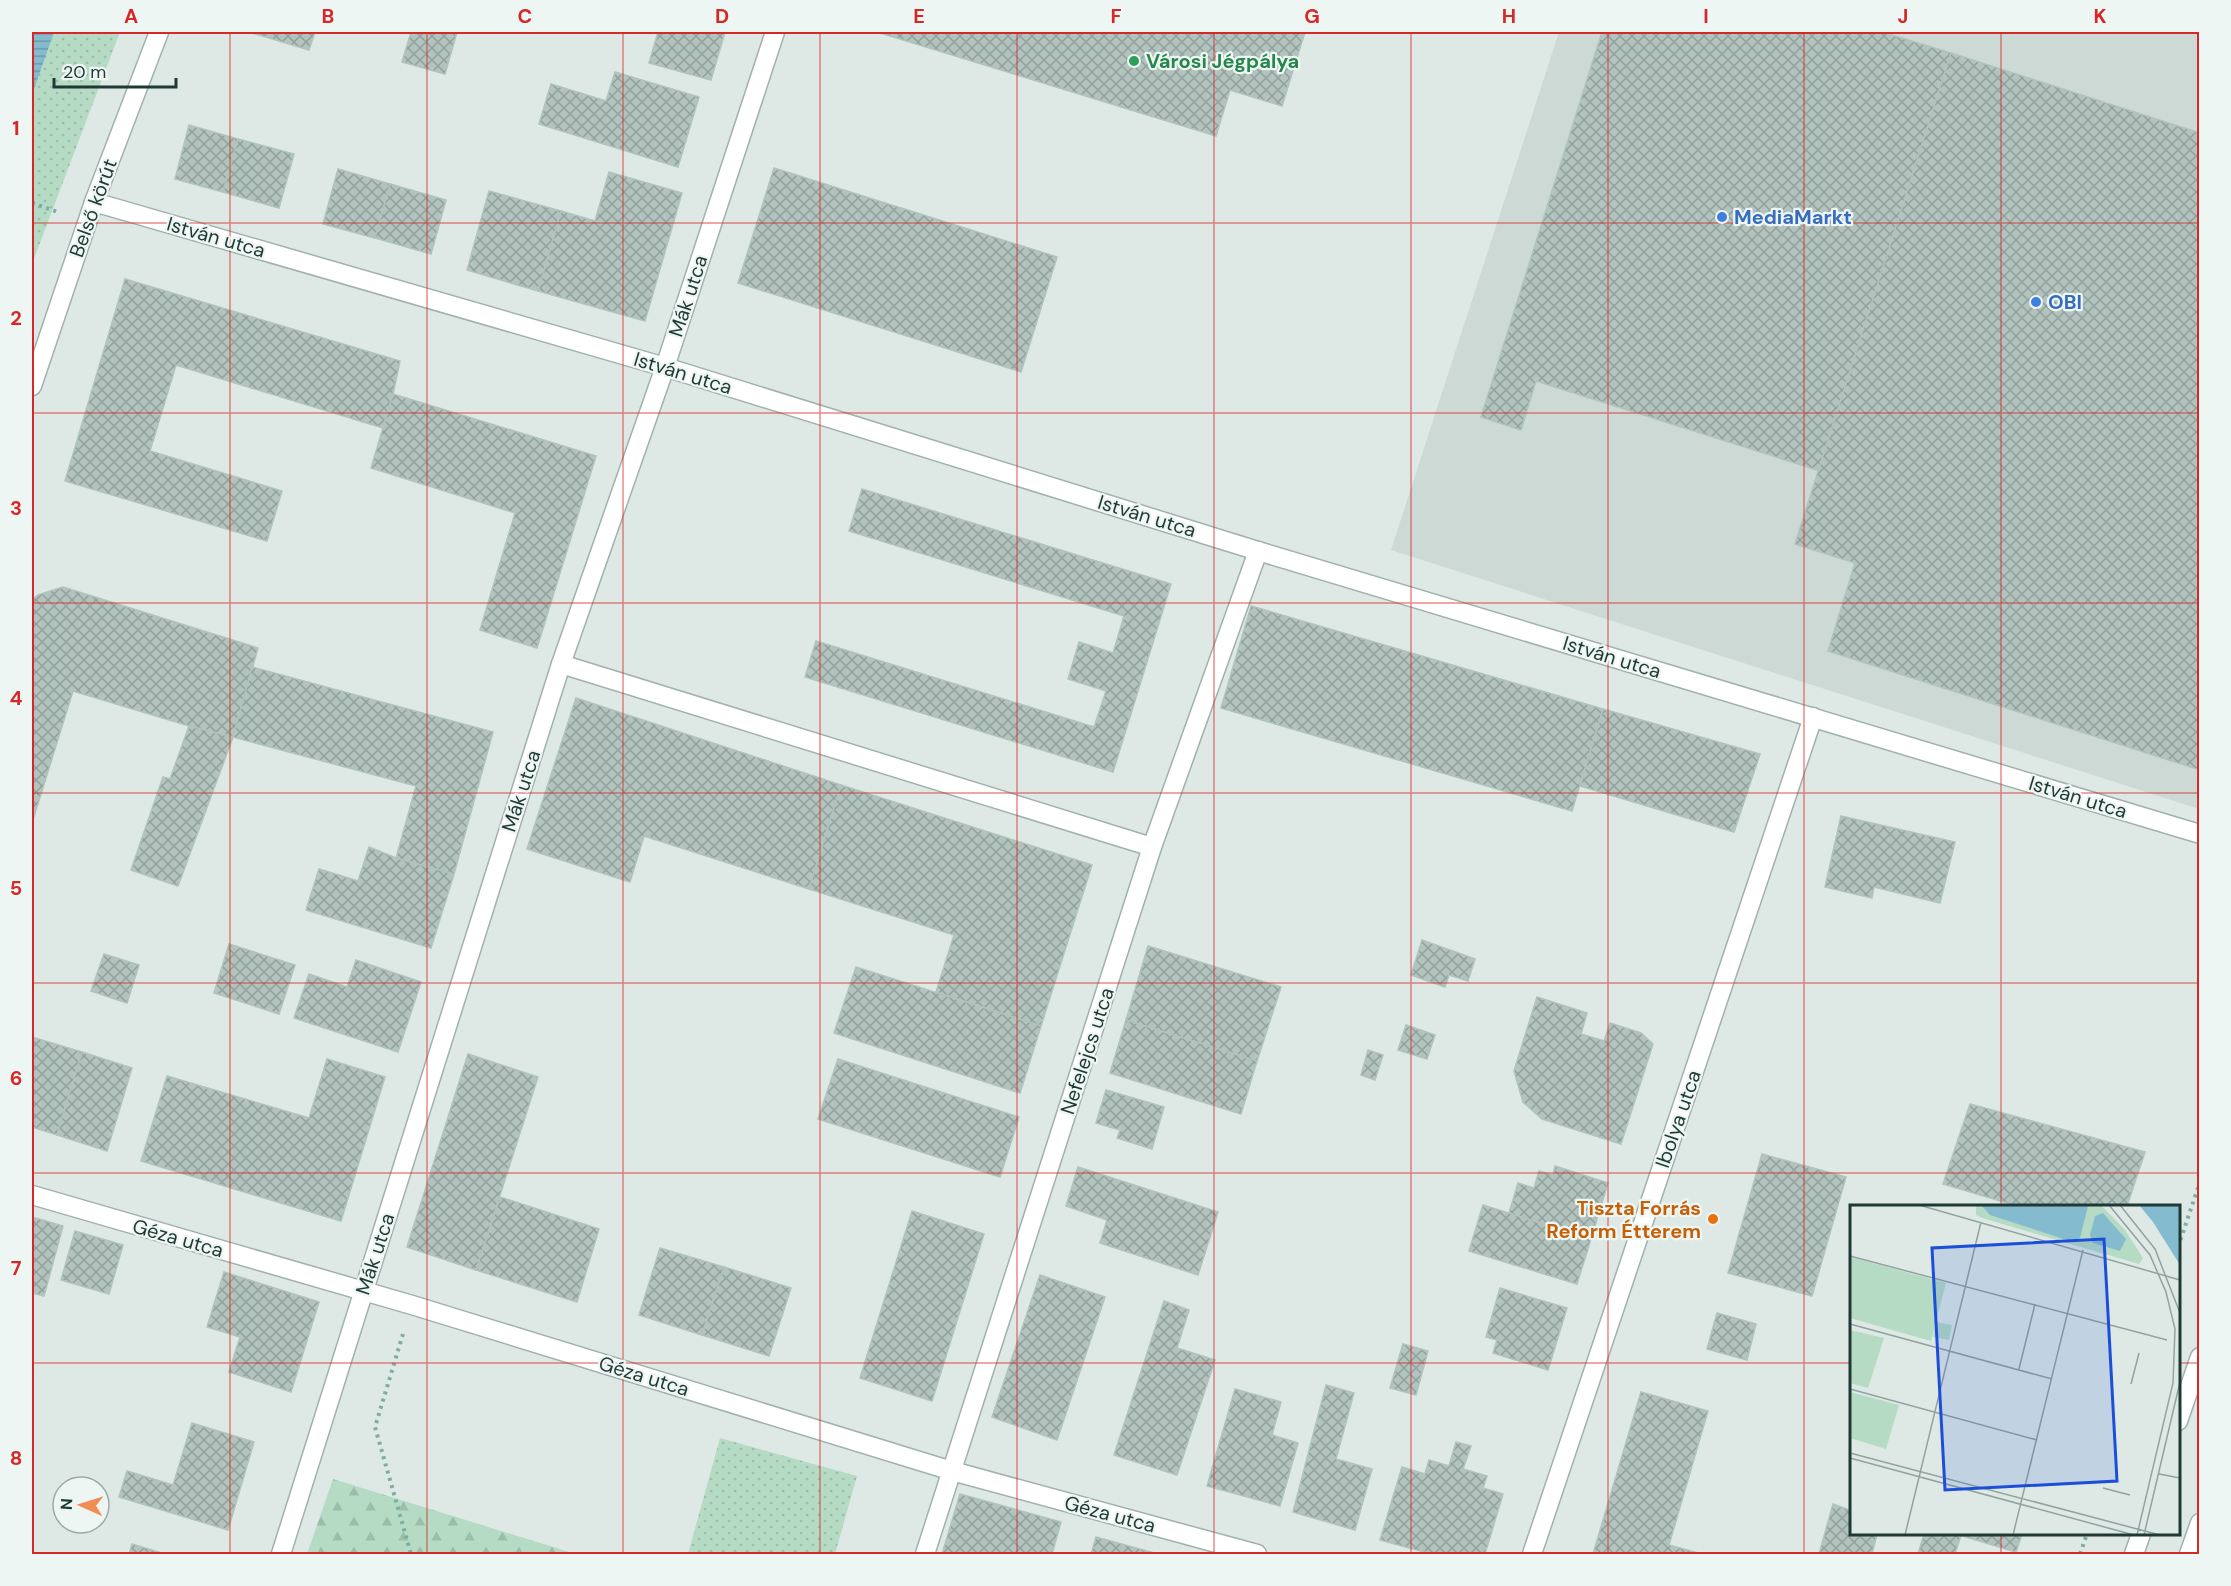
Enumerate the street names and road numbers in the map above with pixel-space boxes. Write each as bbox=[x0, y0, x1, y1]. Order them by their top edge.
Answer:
street label: Belső körút bbox=[63, 155, 123, 261]
street label: István utca bbox=[164, 211, 268, 263]
street label: Mák utca bbox=[663, 252, 713, 340]
street label: István utca bbox=[631, 346, 735, 400]
street label: István utca bbox=[1095, 489, 1199, 543]
street label: István utca bbox=[1560, 630, 1664, 684]
street label: Mák utca bbox=[496, 747, 546, 835]
street label: István utca bbox=[2026, 770, 2130, 824]
street label: Nefelejcs utca bbox=[1054, 984, 1120, 1118]
street label: Ibolya utca bbox=[1649, 1067, 1707, 1171]
street label: Mák utca bbox=[350, 1210, 400, 1298]
street label: Géza utca bbox=[130, 1213, 226, 1263]
street label: Géza utca bbox=[596, 1350, 692, 1402]
street label: Géza utca bbox=[1062, 1489, 1158, 1539]

